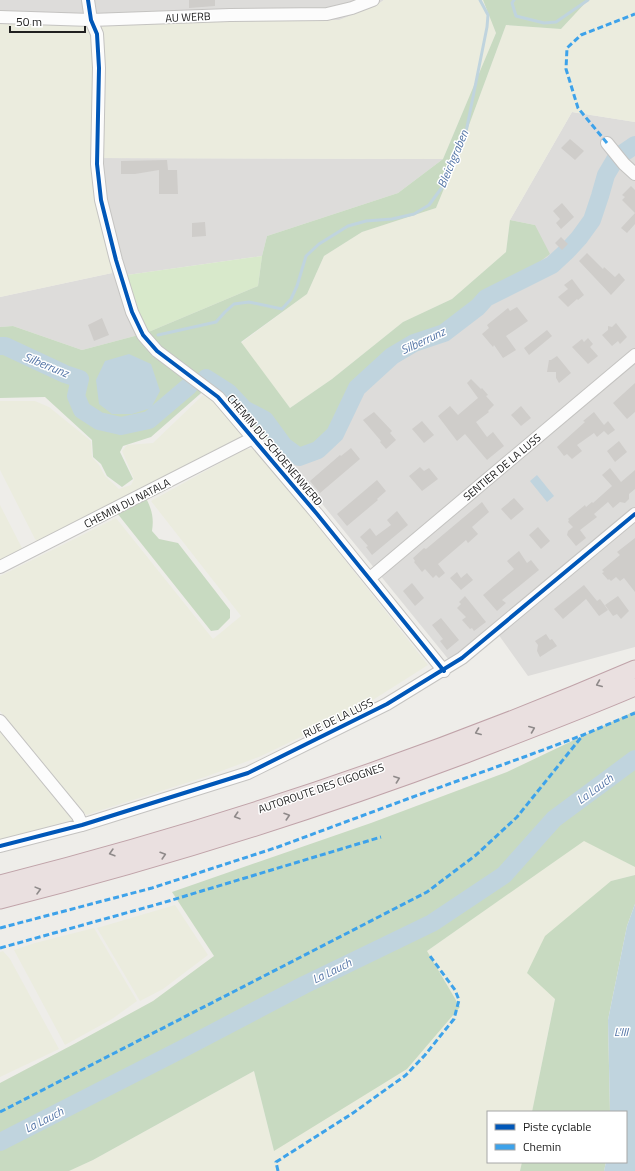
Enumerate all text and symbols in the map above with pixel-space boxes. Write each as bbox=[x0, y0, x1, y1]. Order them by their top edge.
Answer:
scale bar bbox=[10, 8, 85, 34]
street label: AU WERB bbox=[165, 8, 211, 26]
text: 50 m bbox=[16, 12, 42, 31]
water label: Bleichgraben bbox=[432, 126, 474, 191]
water label: Silberrunz bbox=[397, 322, 449, 359]
water label: Silberrunz bbox=[21, 347, 73, 383]
street label: CHEMIN DU SCHOENENWERD bbox=[223, 391, 327, 509]
street label: SENTIER DE LA LUSS bbox=[460, 430, 544, 504]
street label: CHEMIN DU NATALA bbox=[81, 474, 173, 532]
one-way arrow bbox=[596, 679, 604, 687]
street label: RUE DE LA LUSS bbox=[300, 694, 376, 742]
one-way arrow bbox=[528, 725, 535, 733]
one-way arrow bbox=[475, 727, 482, 735]
street label: AUTOROUTE DES CIGOGNES bbox=[256, 759, 386, 817]
water label: La Lauch bbox=[572, 768, 618, 809]
one-way arrow bbox=[393, 775, 400, 784]
one-way arrow bbox=[233, 811, 240, 820]
one-way arrow bbox=[283, 812, 290, 821]
one-way arrow bbox=[109, 848, 116, 857]
one-way arrow bbox=[159, 851, 166, 860]
one-way arrow bbox=[34, 886, 41, 895]
water label: La Lauch bbox=[309, 952, 356, 988]
water label: L'Ill bbox=[614, 1022, 629, 1041]
water label: La Lauch bbox=[21, 1101, 68, 1137]
legend bbox=[487, 1111, 627, 1163]
text: Piste cyclable bbox=[523, 1117, 591, 1136]
text: Chemin bbox=[523, 1137, 561, 1156]

